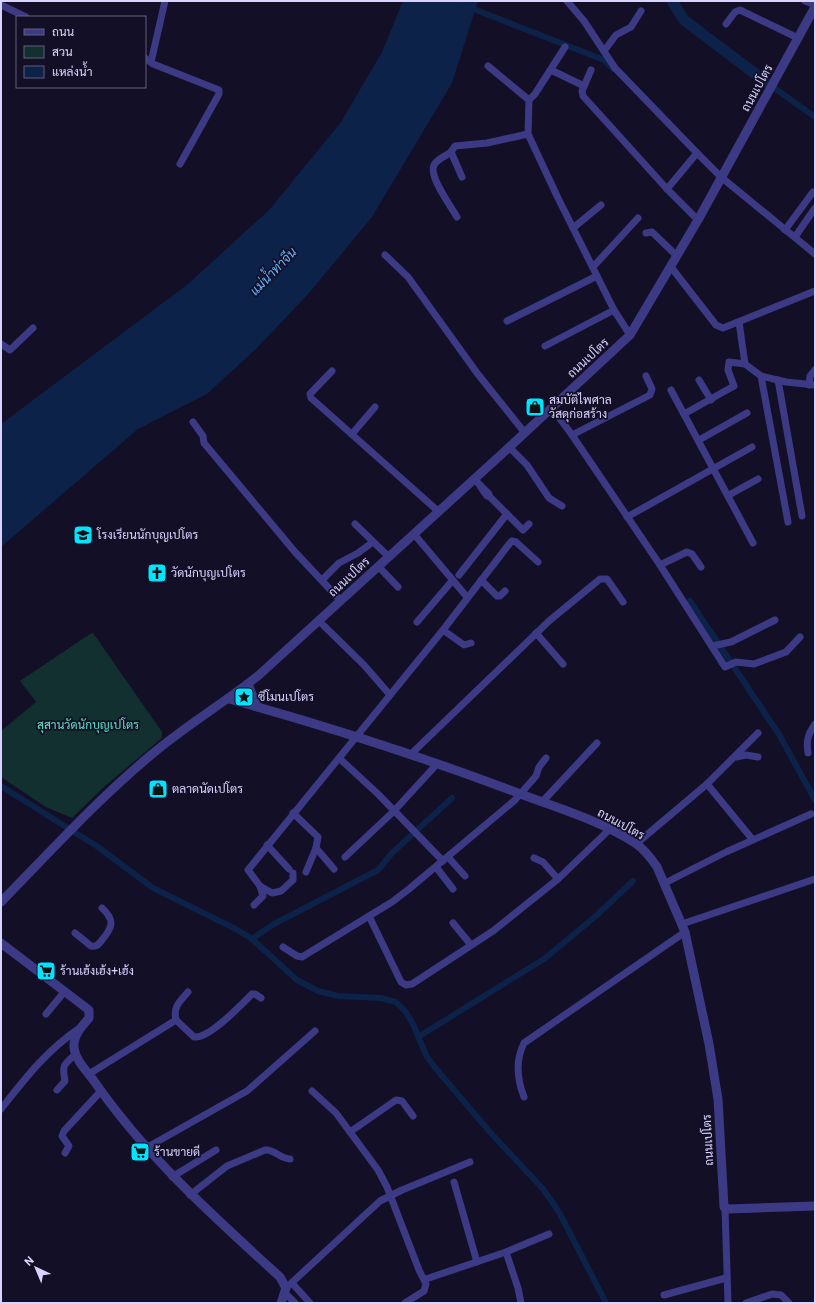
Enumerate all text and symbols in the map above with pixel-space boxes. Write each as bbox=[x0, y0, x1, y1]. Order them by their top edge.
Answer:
legend bbox=[16, 16, 146, 88]
text: ถนน bbox=[52, 25, 75, 39]
text: สวน bbox=[52, 45, 73, 59]
text: แหล่งน้ำ bbox=[52, 61, 92, 79]
street label: ถนนเปโตร bbox=[738, 61, 776, 114]
water label: แม่น้ำท่าจีน bbox=[243, 240, 300, 298]
street label: ถนนเปโตร bbox=[564, 334, 612, 381]
place label: สมบัติไพศาล วัสดุก่อสร้าง bbox=[549, 392, 612, 423]
shop icon: สมบัติไพศาล วัสดุก่อสร้าง bbox=[524, 396, 546, 418]
school or university icon: โรงเรียนนักบุญเปโตร bbox=[72, 524, 94, 546]
place label: โรงเรียนนักบุญเปโตร bbox=[96, 527, 199, 544]
street label: ถนนเปโตร bbox=[325, 553, 373, 600]
church icon: วัดนักบุญเปโตร bbox=[146, 562, 168, 584]
place label: วัดนักบุญเปโตร bbox=[171, 565, 246, 582]
place icon: ซีโมนเปโตร bbox=[233, 686, 255, 708]
place label: ซีโมนเปโตร bbox=[258, 689, 314, 704]
park label: สุสานวัดนักบุญเปโตร bbox=[37, 717, 139, 734]
shop icon: ตลาดนัดเปโตร bbox=[147, 778, 169, 800]
place label: ตลาดนัดเปโตร bbox=[172, 781, 243, 796]
street label: ถนนเปโตร bbox=[595, 805, 648, 843]
supermarket icon: ร้านเฮ้งเฮ้ง+เฮ้ง bbox=[35, 960, 57, 982]
place label: ร้านเฮ้งเฮ้ง+เฮ้ง bbox=[60, 964, 134, 978]
street label: ถนนเปโตร bbox=[699, 1114, 716, 1166]
supermarket icon: ร้านขายดี bbox=[129, 1141, 151, 1163]
place label: ร้านขายดี bbox=[154, 1144, 200, 1159]
north arrow bbox=[16, 1248, 56, 1288]
text: N bbox=[22, 1254, 37, 1269]

